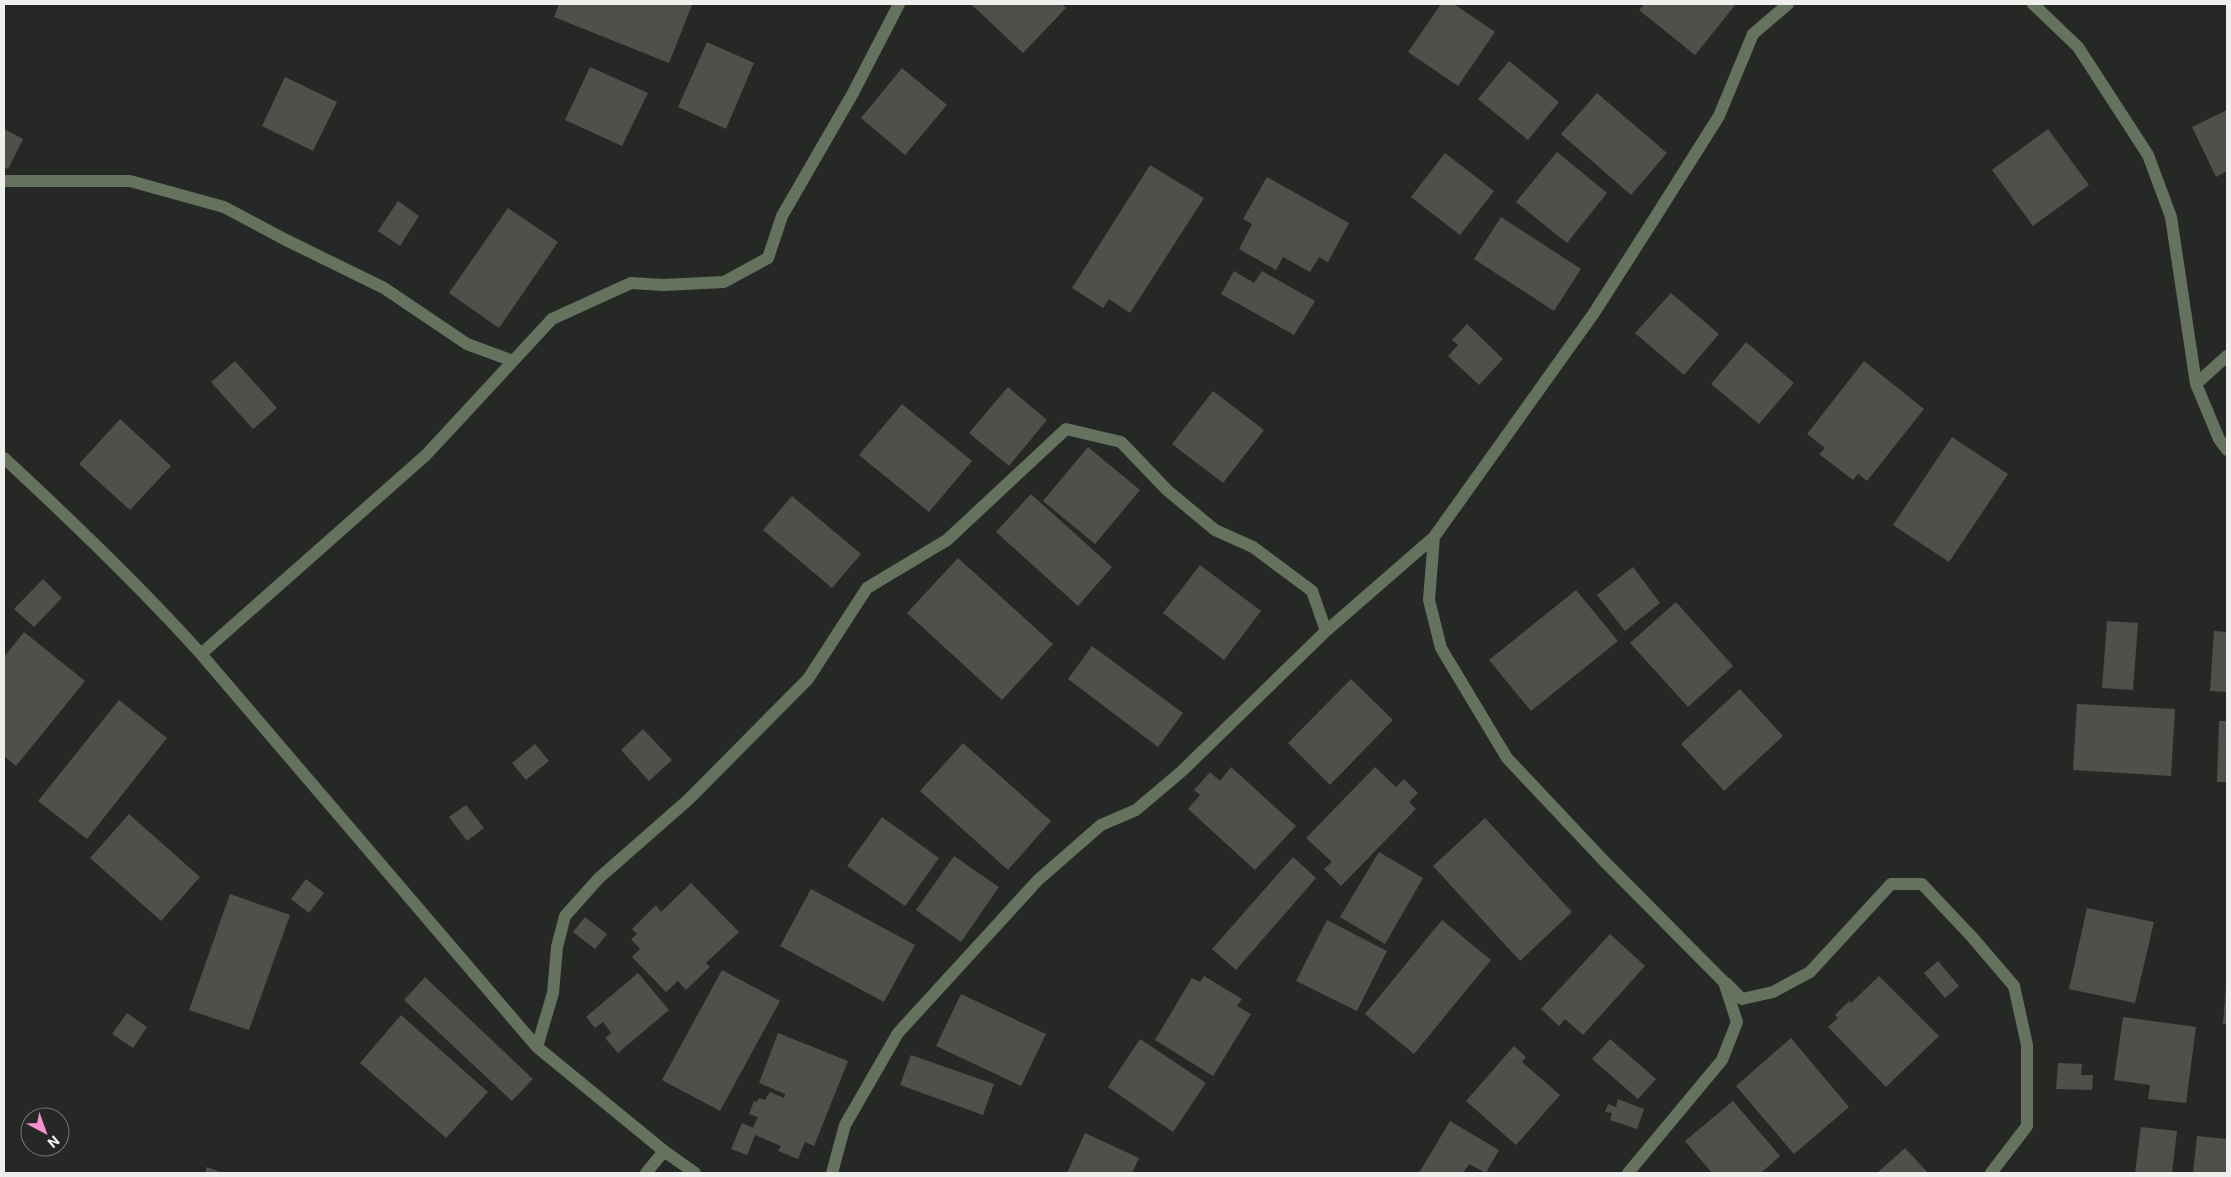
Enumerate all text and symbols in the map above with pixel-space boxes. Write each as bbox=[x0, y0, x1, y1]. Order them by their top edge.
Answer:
north arrow bbox=[20, 1107, 70, 1157]
text: N bbox=[45, 1133, 63, 1151]

